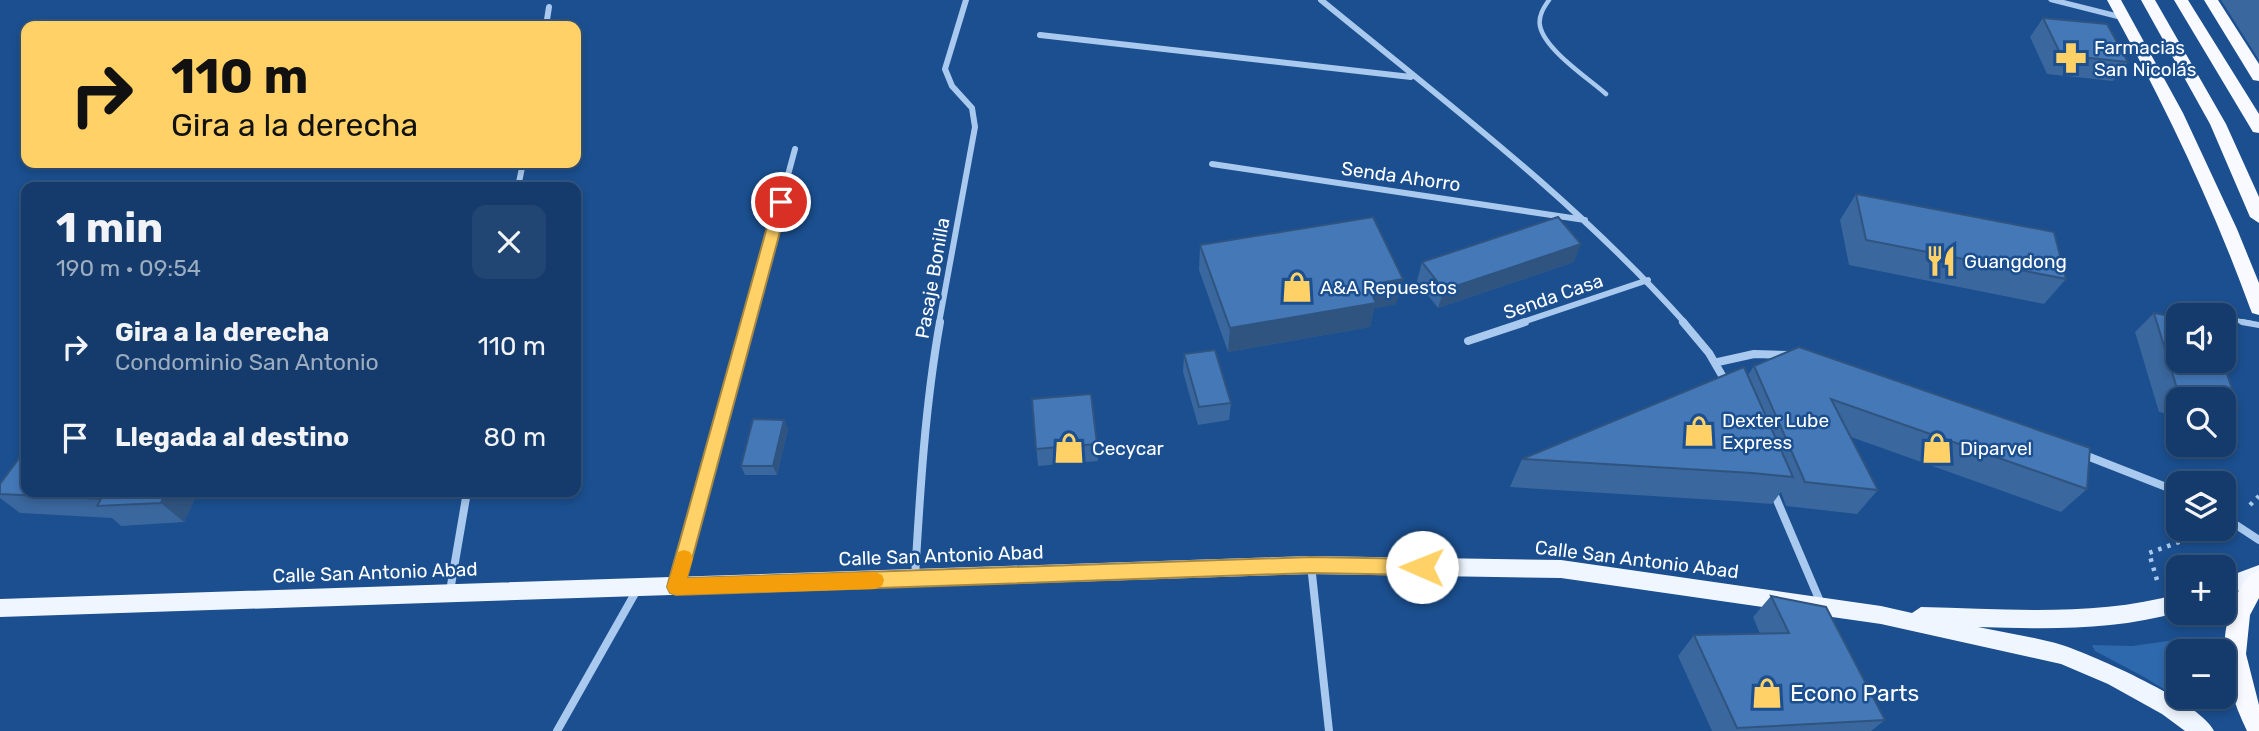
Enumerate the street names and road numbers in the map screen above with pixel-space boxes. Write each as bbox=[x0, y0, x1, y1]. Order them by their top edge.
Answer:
street label: Senda Ahorro bbox=[1340, 157, 1462, 196]
street label: Pasaje Bonilla bbox=[911, 216, 954, 340]
street label: Senda Casa bbox=[1500, 269, 1606, 324]
street label: Calle San Antonio Abad bbox=[1534, 536, 1740, 583]
street label: Calle San Antonio Abad bbox=[838, 540, 1044, 571]
street label: Calle San Antonio Abad bbox=[272, 557, 478, 588]

